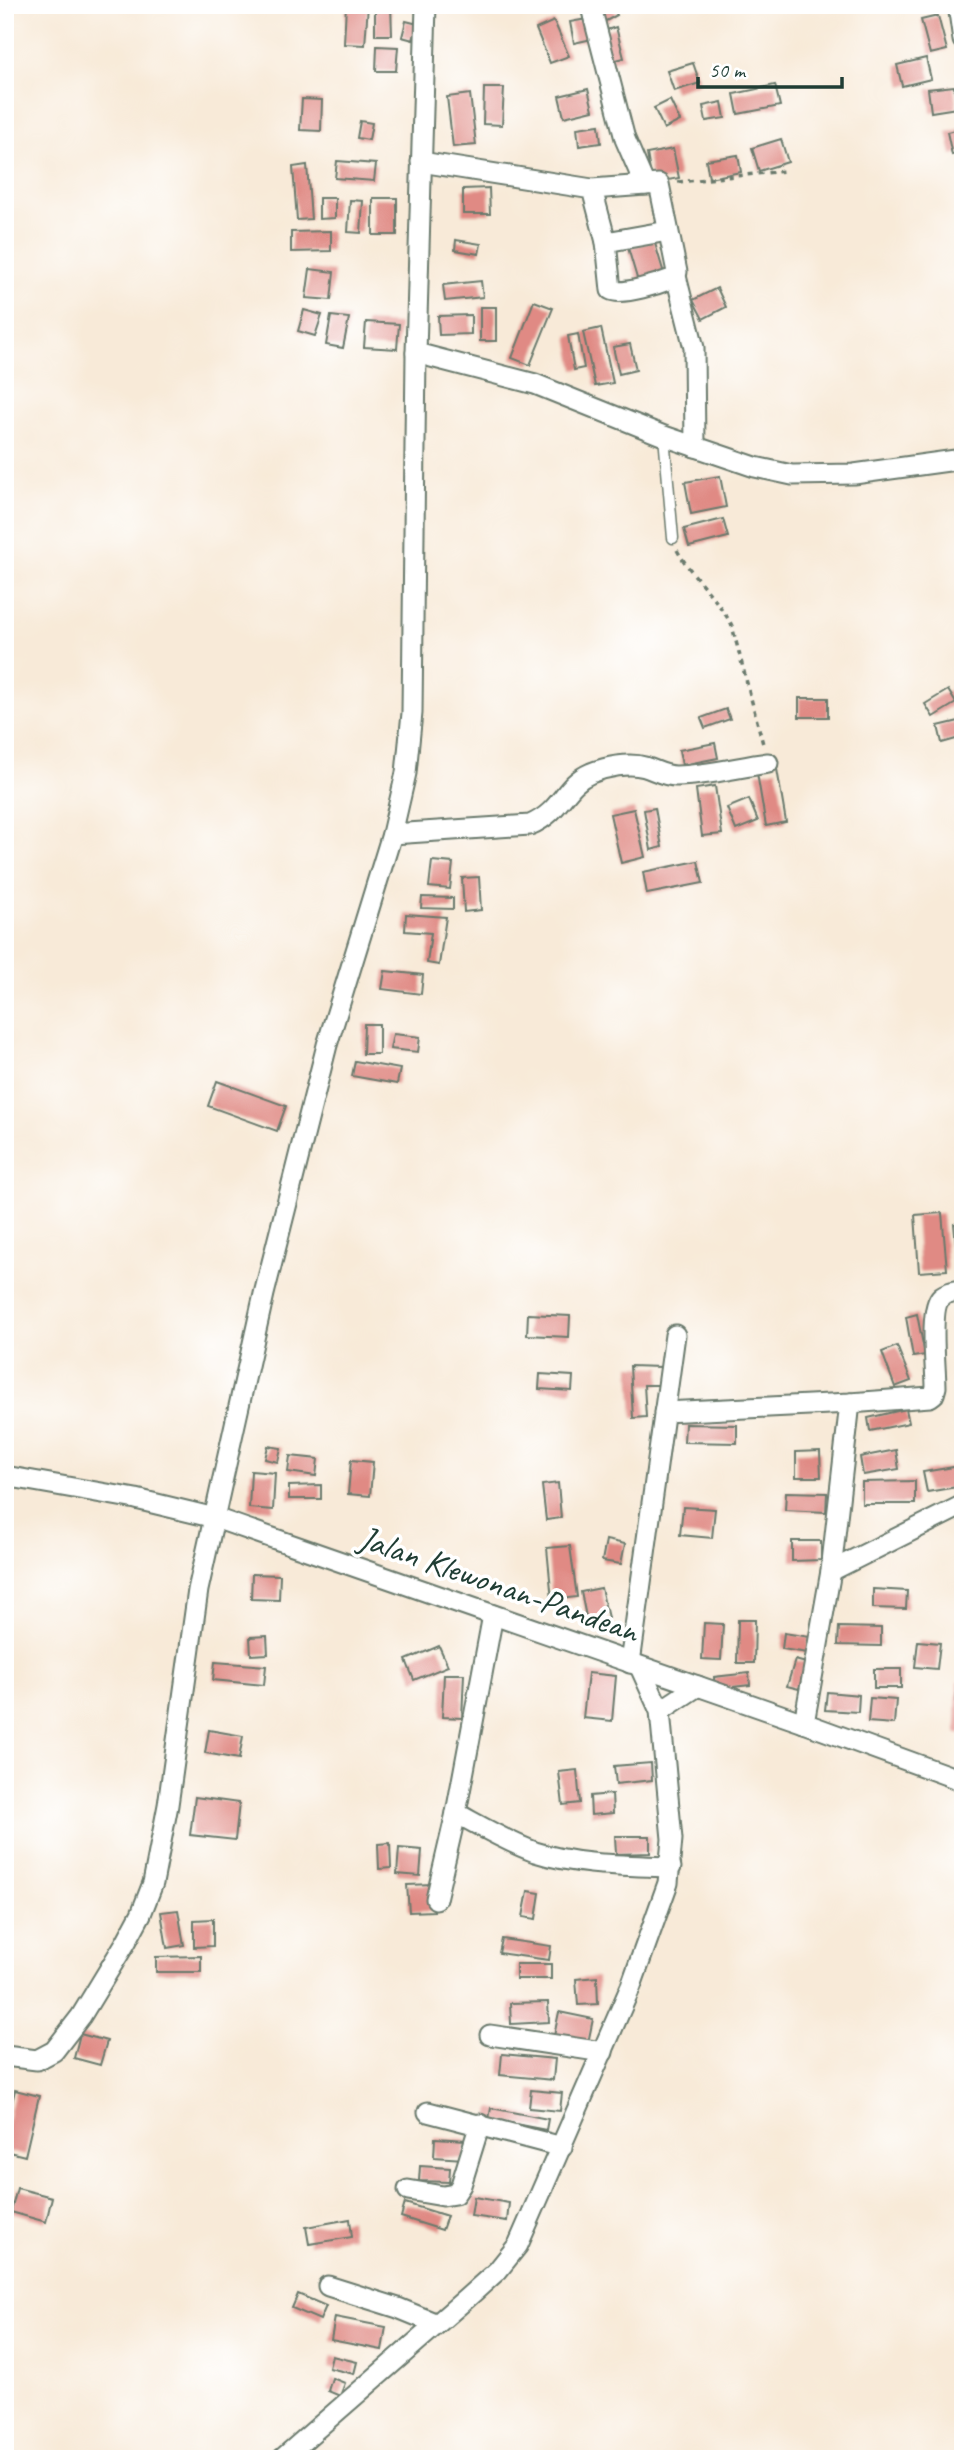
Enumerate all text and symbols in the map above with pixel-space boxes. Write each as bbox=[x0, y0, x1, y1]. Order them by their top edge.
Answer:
scale bar bbox=[698, 46, 842, 90]
text: 50 m bbox=[709, 57, 747, 83]
street label: Jalan Klewonan-Pandean bbox=[351, 1514, 647, 1654]

